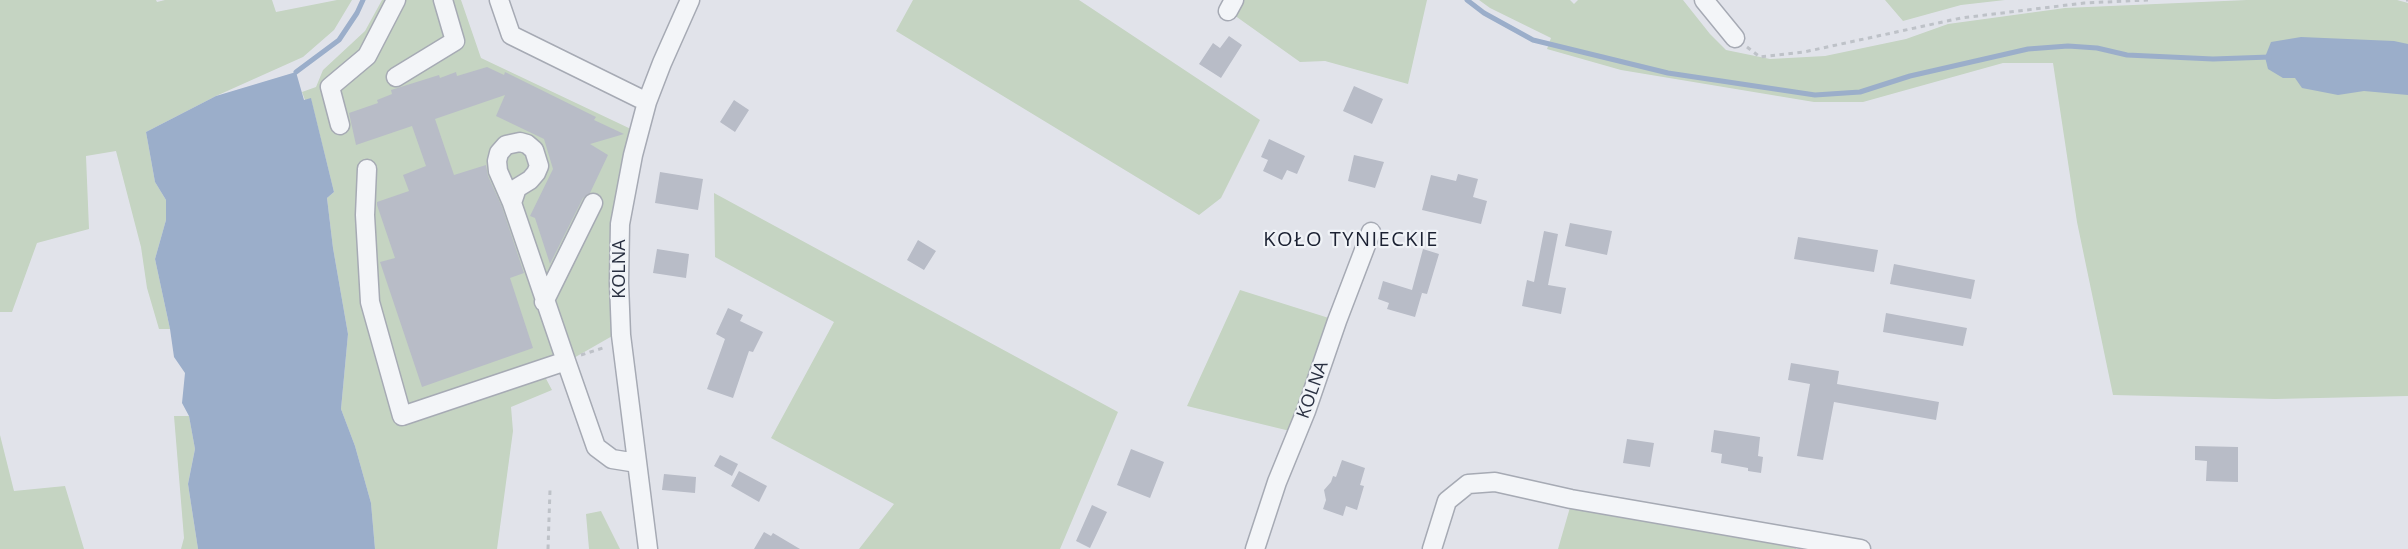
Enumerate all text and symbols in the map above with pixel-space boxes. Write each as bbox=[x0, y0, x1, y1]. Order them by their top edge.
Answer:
district label: KOŁO TYNIECKIE bbox=[1263, 228, 1439, 252]
street label: KOLNA bbox=[609, 239, 631, 299]
street label: KOLNA bbox=[1293, 358, 1333, 422]

